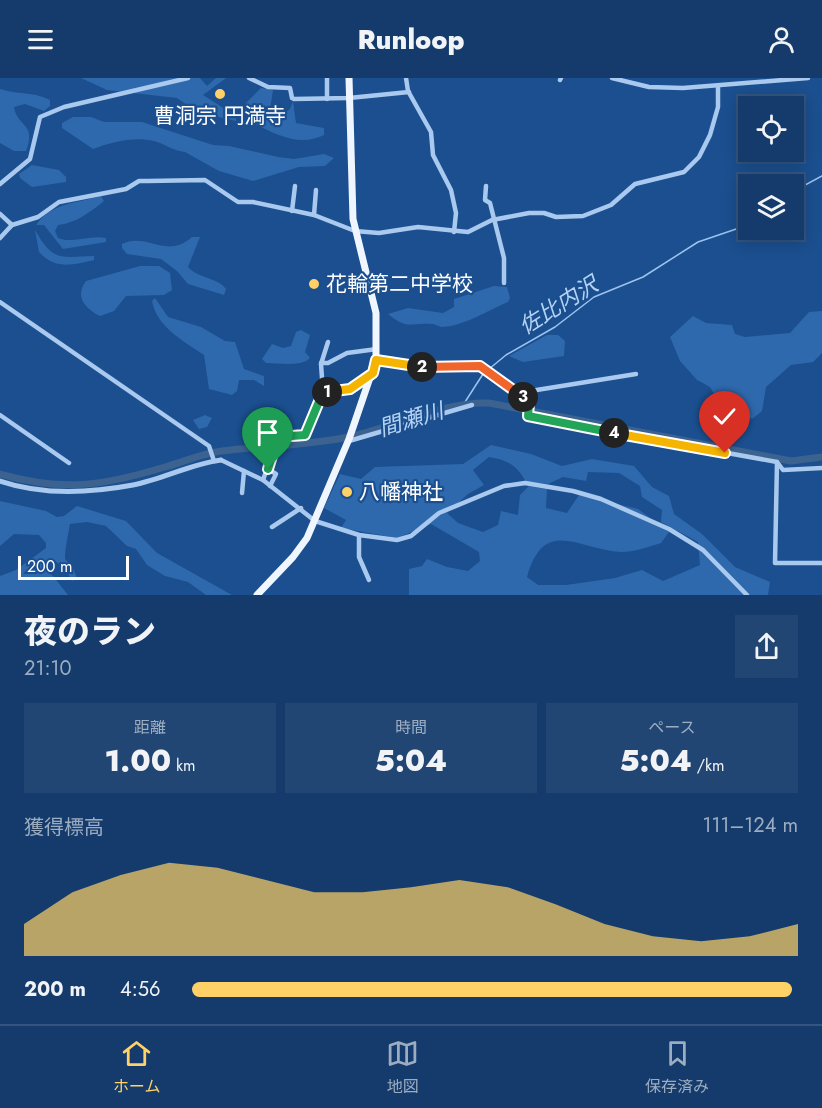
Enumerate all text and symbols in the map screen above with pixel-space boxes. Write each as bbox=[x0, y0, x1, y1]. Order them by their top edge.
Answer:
text: Runloop bbox=[357, 20, 465, 59]
icon: menu bbox=[24, 23, 57, 56]
icon: person bbox=[765, 23, 798, 56]
marker: 曹洞宗 円満寺 bbox=[213, 87, 227, 101]
map controls bbox=[738, 96, 804, 240]
button: locate bbox=[738, 96, 804, 162]
place label: 曹洞宗 円満寺 bbox=[154, 101, 286, 131]
button: layers bbox=[738, 174, 804, 240]
water label: 佐比内沢 bbox=[512, 267, 606, 342]
place label: 花輪第二中学校 bbox=[326, 269, 473, 299]
marker: 花輪第二中学校 bbox=[307, 277, 321, 291]
pin: 2 bbox=[407, 352, 437, 382]
text: 2 bbox=[417, 355, 427, 378]
pin: 1 bbox=[312, 377, 342, 407]
text: 1 bbox=[323, 380, 331, 403]
pin: 3 bbox=[508, 382, 538, 412]
text: 3 bbox=[518, 385, 528, 408]
pin bbox=[699, 391, 750, 453]
water label: 間瀬川 bbox=[375, 393, 449, 444]
icon: check bbox=[708, 400, 741, 433]
pin bbox=[242, 407, 293, 469]
icon: arrive bbox=[251, 416, 284, 449]
pin: 4 bbox=[599, 418, 629, 448]
text: 4 bbox=[608, 421, 620, 444]
place label: 八幡神社 bbox=[359, 477, 443, 507]
marker: 八幡神社 bbox=[340, 485, 354, 499]
scale bar bbox=[18, 553, 129, 580]
text: 200 m bbox=[27, 555, 73, 578]
text: 夜のラン bbox=[24, 608, 156, 655]
button: share bbox=[735, 615, 798, 678]
text: 21:10 bbox=[24, 654, 71, 683]
text: 距離 bbox=[134, 716, 166, 739]
text: 時間 bbox=[395, 716, 427, 739]
text: ペース bbox=[648, 716, 696, 739]
text: 1.00 bbox=[105, 739, 171, 782]
text: 5:04 bbox=[375, 739, 447, 782]
text: 5:04 bbox=[620, 739, 692, 782]
text: km bbox=[171, 754, 195, 777]
text: /km bbox=[692, 754, 724, 777]
text: 111–124 m bbox=[703, 811, 798, 840]
text: 獲得標高 bbox=[24, 813, 104, 842]
text: 200 m bbox=[24, 975, 86, 1004]
text: 4:56 bbox=[120, 975, 160, 1004]
tab: ホーム bbox=[113, 1037, 160, 1098]
tab: 地図 bbox=[386, 1037, 419, 1098]
tab: 保存済み bbox=[645, 1037, 709, 1098]

